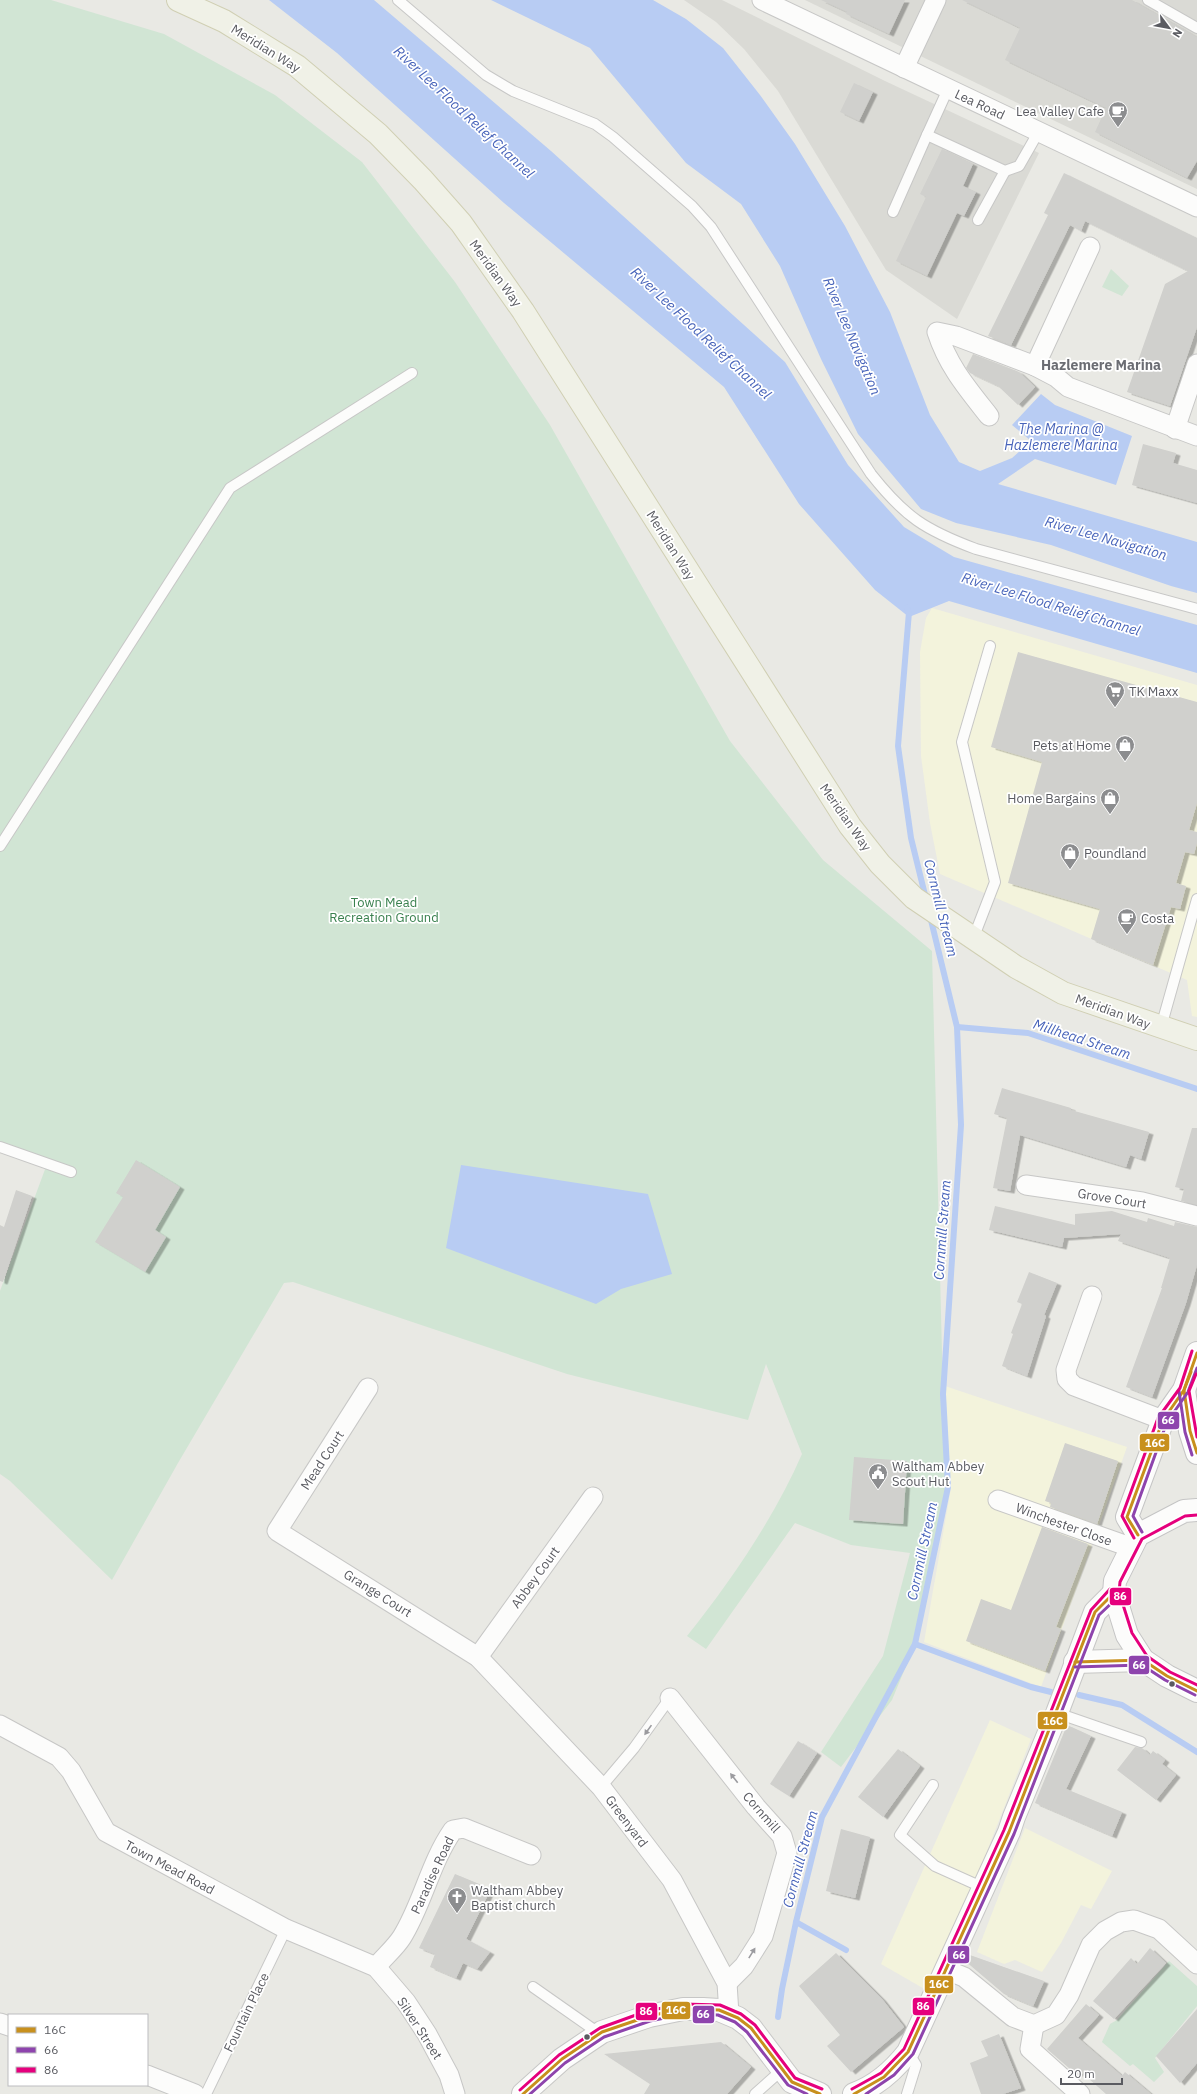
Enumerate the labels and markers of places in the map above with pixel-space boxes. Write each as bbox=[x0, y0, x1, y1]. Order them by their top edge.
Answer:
cafe icon: Lea Valley Cafe bbox=[1107, 100, 1129, 128]
place label: Lea Valley Cafe bbox=[1016, 103, 1104, 120]
supermarket icon: TK Maxx bbox=[1104, 680, 1126, 708]
place label: TK Maxx bbox=[1129, 683, 1179, 700]
shop icon: Pets at Home bbox=[1114, 734, 1136, 762]
place label: Pets at Home bbox=[1033, 737, 1111, 754]
shop icon: Home Bargains bbox=[1099, 787, 1121, 815]
place label: Home Bargains bbox=[1007, 790, 1096, 807]
shop icon: Poundland bbox=[1059, 842, 1081, 870]
place label: Poundland bbox=[1084, 845, 1147, 862]
cafe icon: Costa bbox=[1116, 907, 1138, 935]
place label: Costa bbox=[1141, 910, 1174, 927]
place label: Waltham Abbey Scout Hut bbox=[892, 1458, 985, 1490]
public building icon: Waltham Abbey Scout Hut bbox=[867, 1462, 889, 1490]
unlabelled marker bbox=[1167, 1679, 1177, 1689]
place label: Waltham Abbey Baptist church bbox=[471, 1882, 564, 1914]
church icon: Waltham Abbey Baptist church bbox=[446, 1886, 468, 1914]
unlabelled marker bbox=[582, 2032, 592, 2042]

